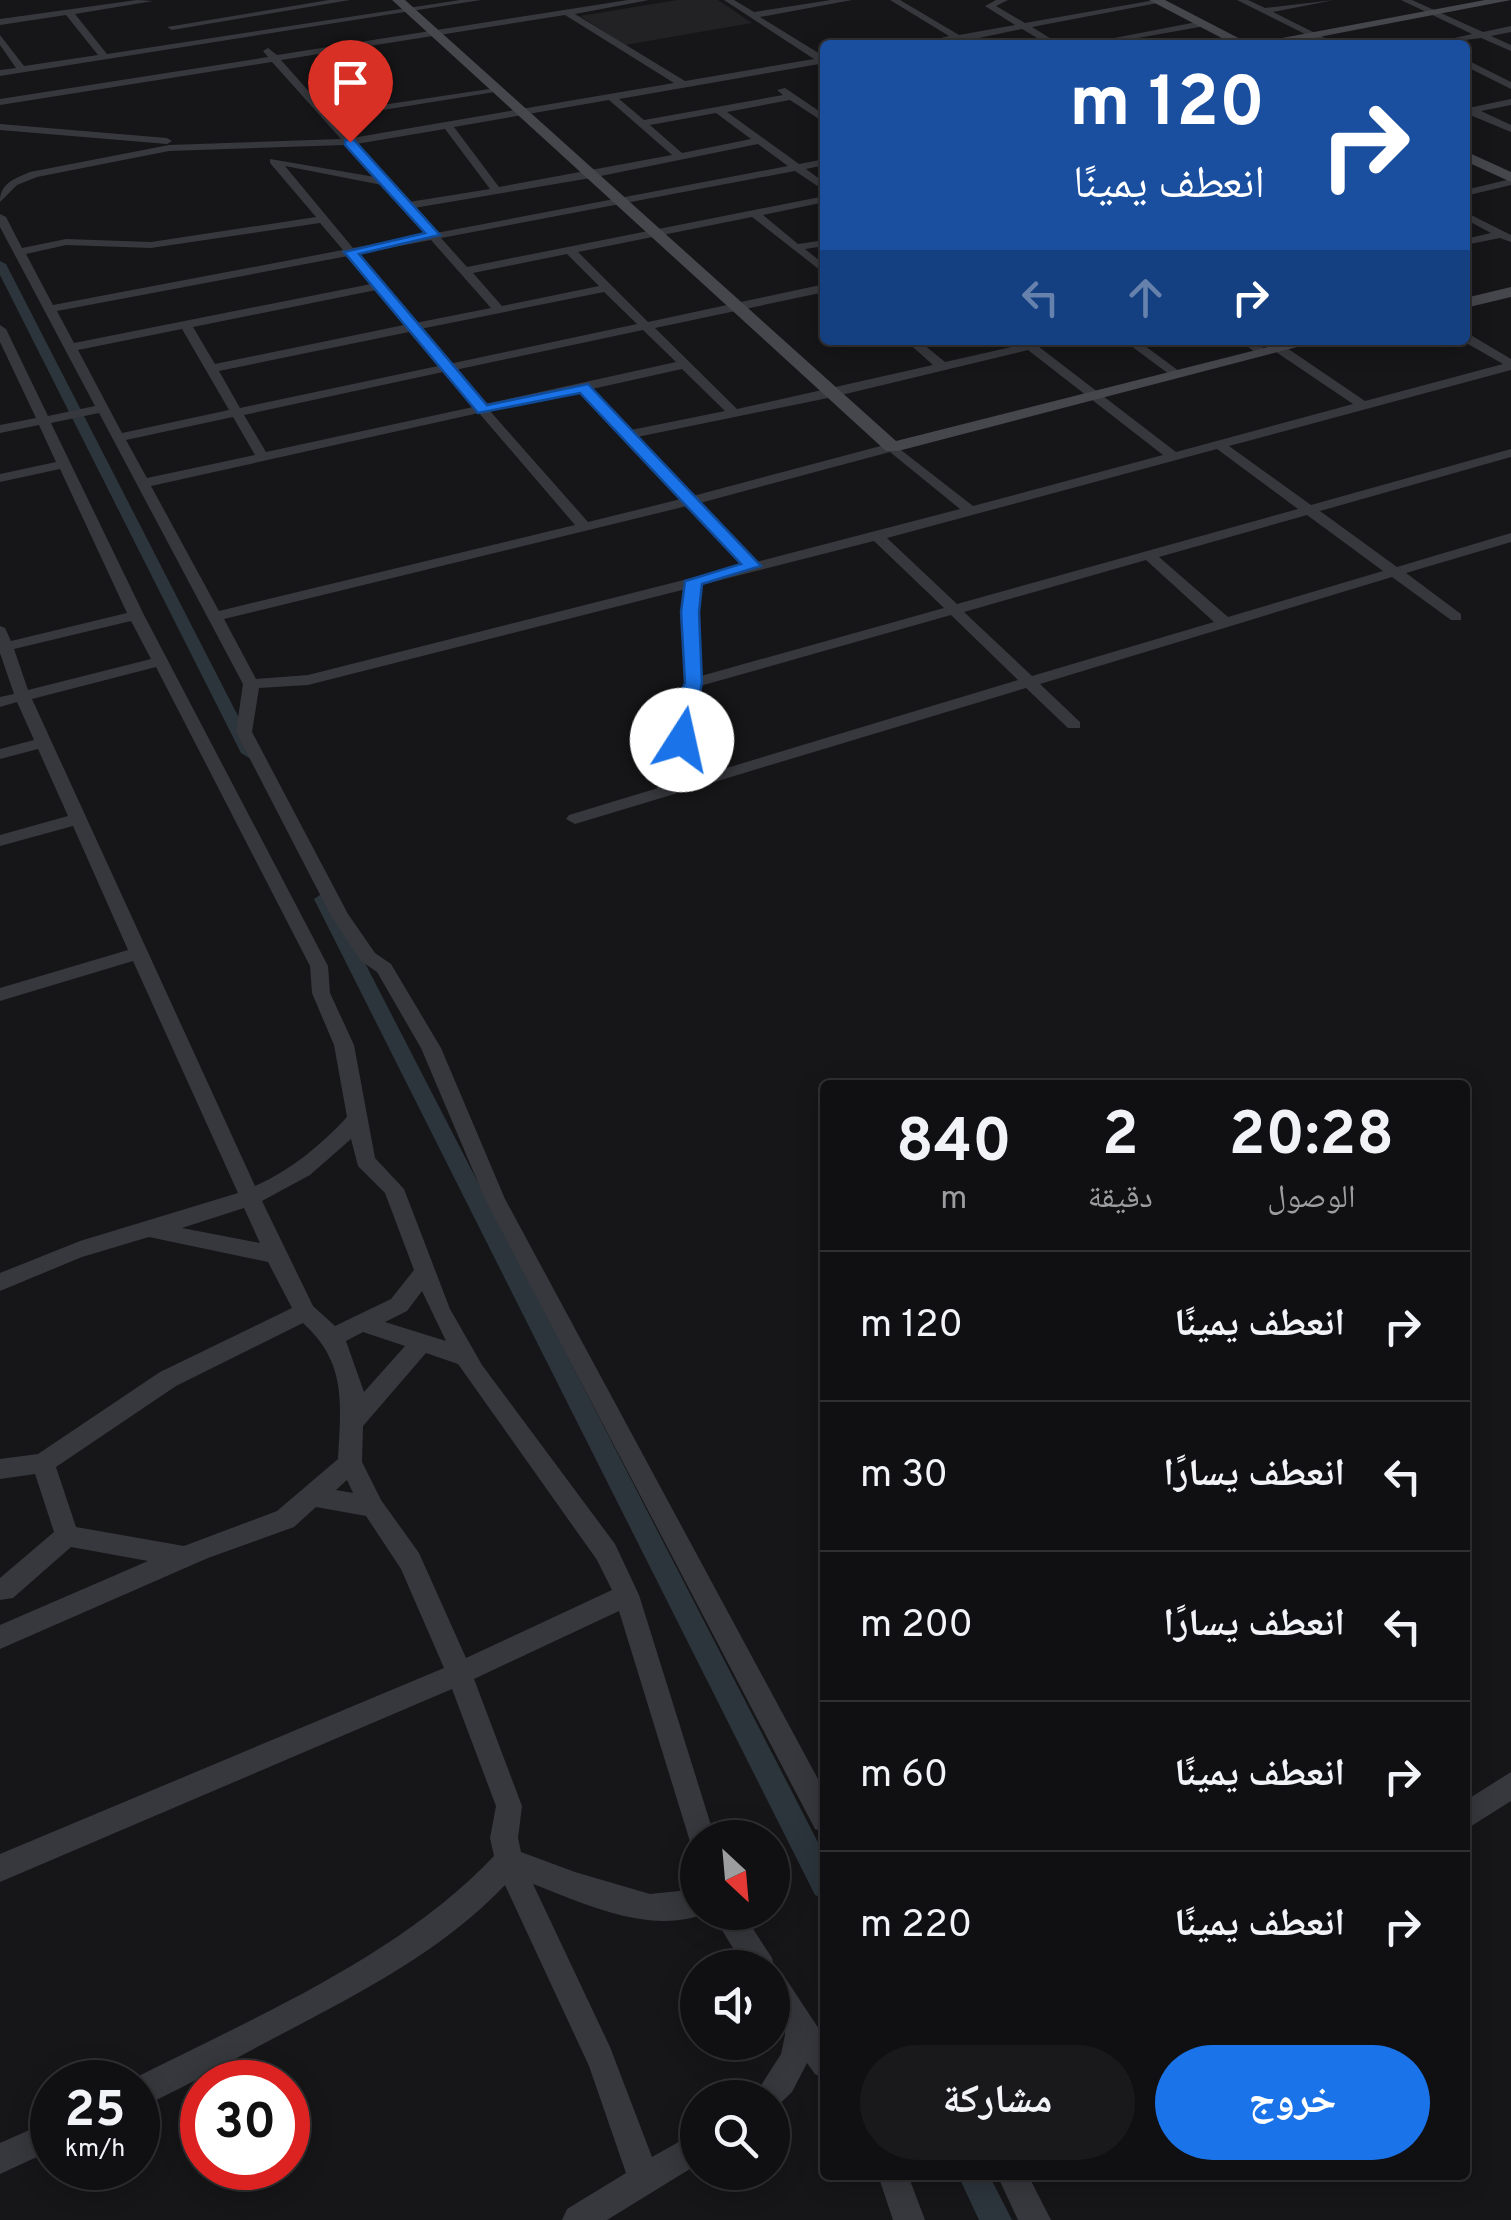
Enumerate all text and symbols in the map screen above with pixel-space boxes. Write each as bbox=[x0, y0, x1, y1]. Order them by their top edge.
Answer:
pin bbox=[308, 40, 393, 143]
icon: arrive bbox=[323, 55, 378, 110]
text: 120 m bbox=[1069, 62, 1265, 151]
icon: right bbox=[1300, 80, 1430, 210]
text: انعطف يمينًا bbox=[1073, 157, 1265, 214]
icon: left bbox=[1013, 270, 1068, 325]
icon: ahead bbox=[1118, 270, 1173, 325]
icon: right bbox=[1223, 270, 1278, 325]
position arrow bbox=[630, 688, 734, 792]
text: 2 bbox=[1102, 1100, 1139, 1176]
text: 20:28 bbox=[1229, 1100, 1394, 1176]
text: 840 bbox=[896, 1107, 1012, 1183]
text: دقيقة bbox=[1088, 1179, 1153, 1219]
text: الوصول bbox=[1267, 1179, 1356, 1219]
text: m bbox=[940, 1180, 967, 1220]
icon: right bbox=[1375, 1299, 1430, 1354]
text: انعطف يمينًا bbox=[1174, 1301, 1345, 1350]
text: 120 m bbox=[860, 1302, 963, 1351]
icon: left bbox=[1375, 1449, 1430, 1504]
text: انعطف يسارًا bbox=[1163, 1451, 1345, 1500]
text: 30 m bbox=[860, 1452, 948, 1501]
icon: left bbox=[1375, 1599, 1430, 1654]
text: انعطف يسارًا bbox=[1163, 1601, 1345, 1650]
text: 200 m bbox=[860, 1602, 973, 1651]
icon: right bbox=[1375, 1749, 1430, 1804]
text: انعطف يمينًا bbox=[1174, 1751, 1345, 1800]
text: 60 m bbox=[860, 1752, 948, 1801]
north arrow bbox=[680, 1820, 790, 1930]
map controls bbox=[680, 1820, 790, 2190]
icon: right bbox=[1375, 1899, 1430, 1954]
text: انعطف يمينًا bbox=[1174, 1901, 1345, 1950]
text: 220 m bbox=[860, 1902, 972, 1951]
button: sound bbox=[680, 1950, 790, 2060]
button: مشاركة bbox=[860, 2045, 1135, 2160]
button: خروج bbox=[1155, 2045, 1430, 2160]
speed limit sign: 30 bbox=[180, 2060, 310, 2190]
button: search bbox=[680, 2080, 790, 2190]
text: 25 bbox=[64, 2081, 126, 2144]
text: km/h bbox=[65, 2134, 125, 2166]

